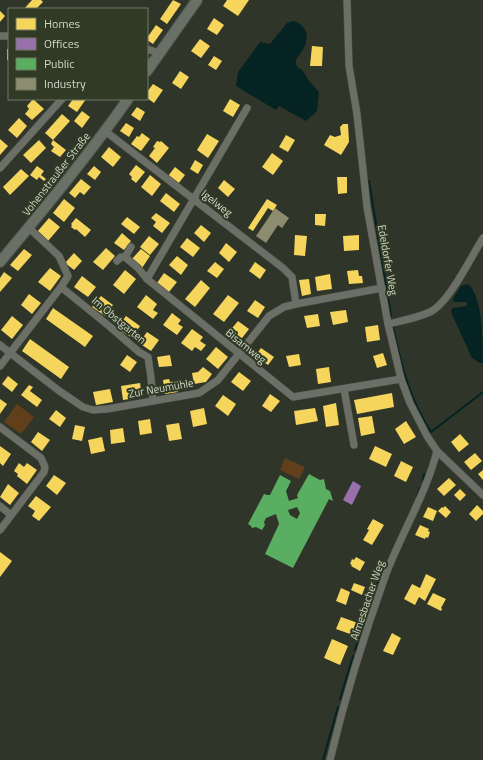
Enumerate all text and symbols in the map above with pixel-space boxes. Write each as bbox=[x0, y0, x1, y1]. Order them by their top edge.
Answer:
legend bbox=[8, 8, 148, 100]
text: Homes bbox=[44, 14, 80, 33]
text: Offices bbox=[44, 34, 80, 53]
text: Public bbox=[44, 54, 74, 73]
text: Industry bbox=[44, 74, 86, 93]
street label: Vohenstraußer Straße bbox=[18, 128, 94, 219]
street label: Igelweg bbox=[198, 186, 236, 221]
street label: Edeldorfer Weg bbox=[374, 223, 402, 297]
street label: Im Obstgarten bbox=[88, 292, 150, 348]
street label: Bisamweg bbox=[222, 325, 270, 368]
street label: Zur Neumühle bbox=[127, 374, 195, 402]
street label: Almesbacher Weg bbox=[346, 558, 388, 642]

